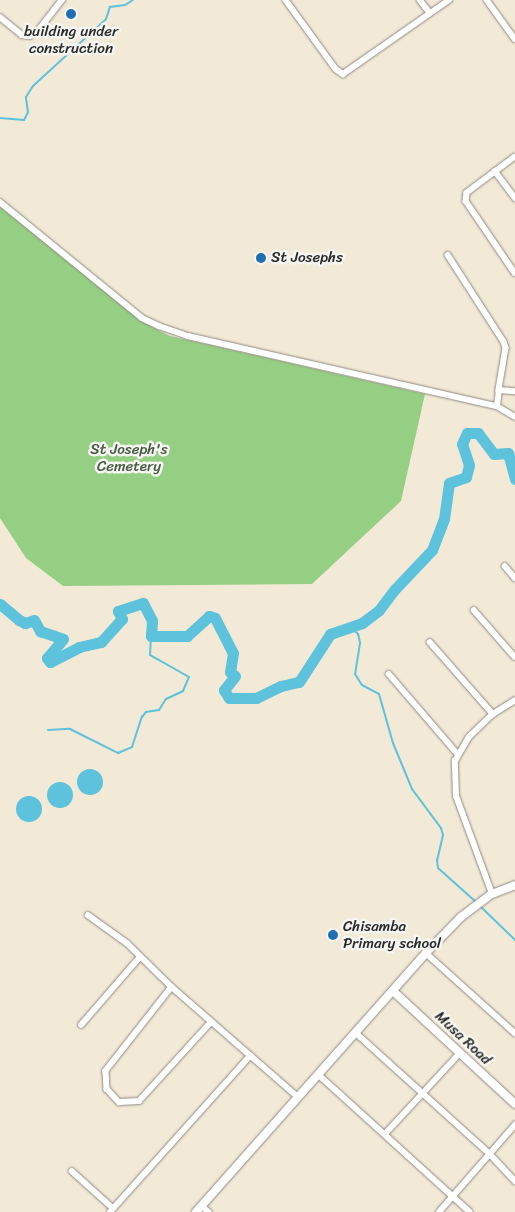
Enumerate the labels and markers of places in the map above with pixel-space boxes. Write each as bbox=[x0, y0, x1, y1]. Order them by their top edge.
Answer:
marker: building under construction bbox=[65, 8, 77, 20]
place label: building under construction bbox=[24, 22, 118, 57]
place label: St Josephs bbox=[271, 249, 343, 267]
marker: St Josephs bbox=[255, 252, 267, 264]
place label: Chisamba Primary school bbox=[343, 917, 441, 952]
marker: Chisamba Primary school bbox=[327, 929, 339, 941]

